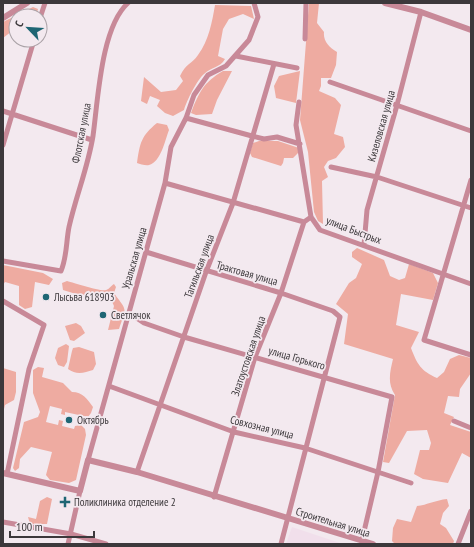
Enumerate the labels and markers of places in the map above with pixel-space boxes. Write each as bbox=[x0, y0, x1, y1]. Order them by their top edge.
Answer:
place label: Лысьва 618903 bbox=[53, 290, 114, 304]
marker: Лысьва 618903 bbox=[41, 292, 51, 302]
place label: Светлячок bbox=[111, 308, 151, 322]
marker: Светлячок bbox=[98, 310, 108, 320]
place label: Октябрь bbox=[77, 413, 109, 427]
marker: Октябрь bbox=[64, 415, 74, 425]
place label: Поликлиника отделение 2 bbox=[74, 495, 176, 509]
marker: Поликлиника отделение 2 bbox=[59, 496, 71, 508]

